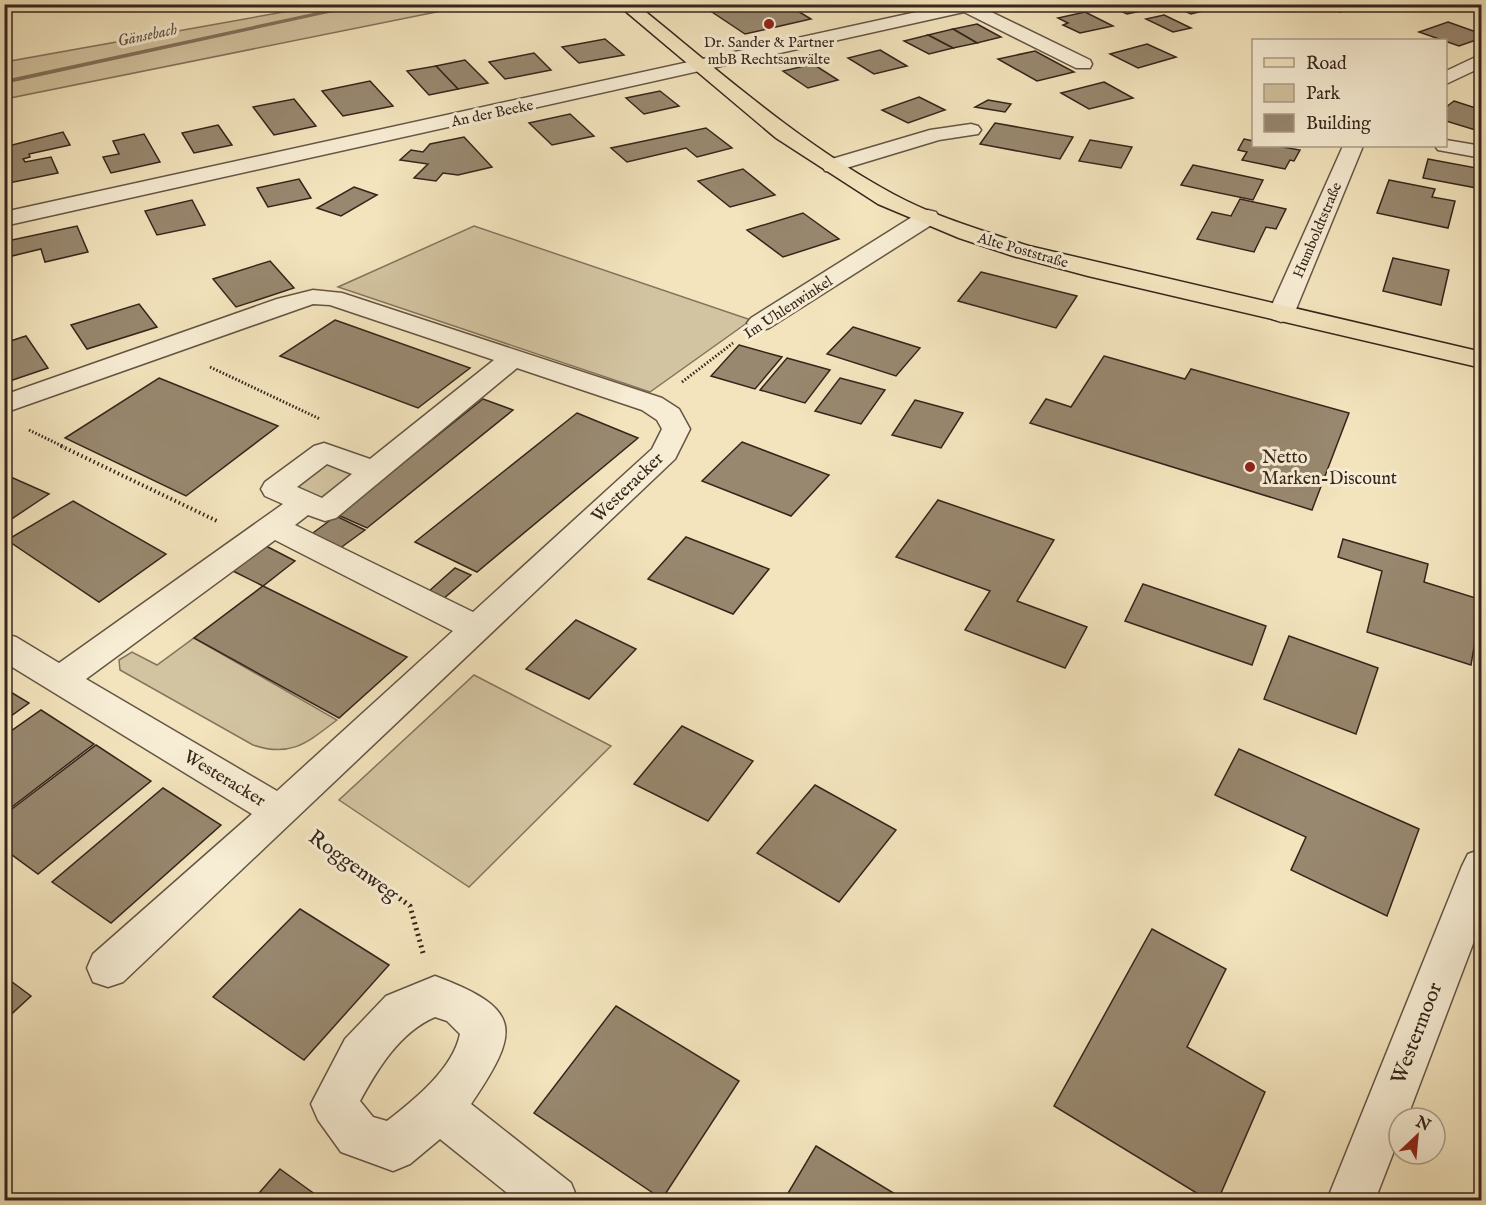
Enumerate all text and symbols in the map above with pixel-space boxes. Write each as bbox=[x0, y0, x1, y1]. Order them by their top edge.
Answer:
marker: Dr. Sander & Partner mbB Rechtsanwälte bbox=[762, 17, 776, 31]
water label: Gänsebach bbox=[116, 20, 179, 52]
place label: Dr. Sander & Partner mbB Rechtsanwälte bbox=[704, 33, 835, 69]
legend bbox=[1252, 39, 1447, 147]
text: Road bbox=[1306, 53, 1347, 76]
text: Park bbox=[1306, 83, 1341, 106]
street label: An der Beeke bbox=[448, 95, 535, 132]
text: Building bbox=[1306, 113, 1371, 136]
street label: Humboldtstraße bbox=[1289, 179, 1346, 281]
street label: Alte Poststraße bbox=[974, 228, 1071, 273]
street label: Im Uhlenwinkel bbox=[740, 271, 837, 343]
place label: Netto Marken-Discount bbox=[1262, 447, 1397, 491]
street label: Westeracker bbox=[587, 448, 669, 528]
marker: Netto Marken-Discount bbox=[1243, 460, 1257, 474]
street label: Westeracker bbox=[179, 746, 270, 813]
street label: Roggenweg bbox=[303, 824, 404, 908]
street label: Westermoor bbox=[1386, 978, 1449, 1088]
north arrow bbox=[1387, 1106, 1447, 1166]
text: N bbox=[1411, 1112, 1433, 1136]

